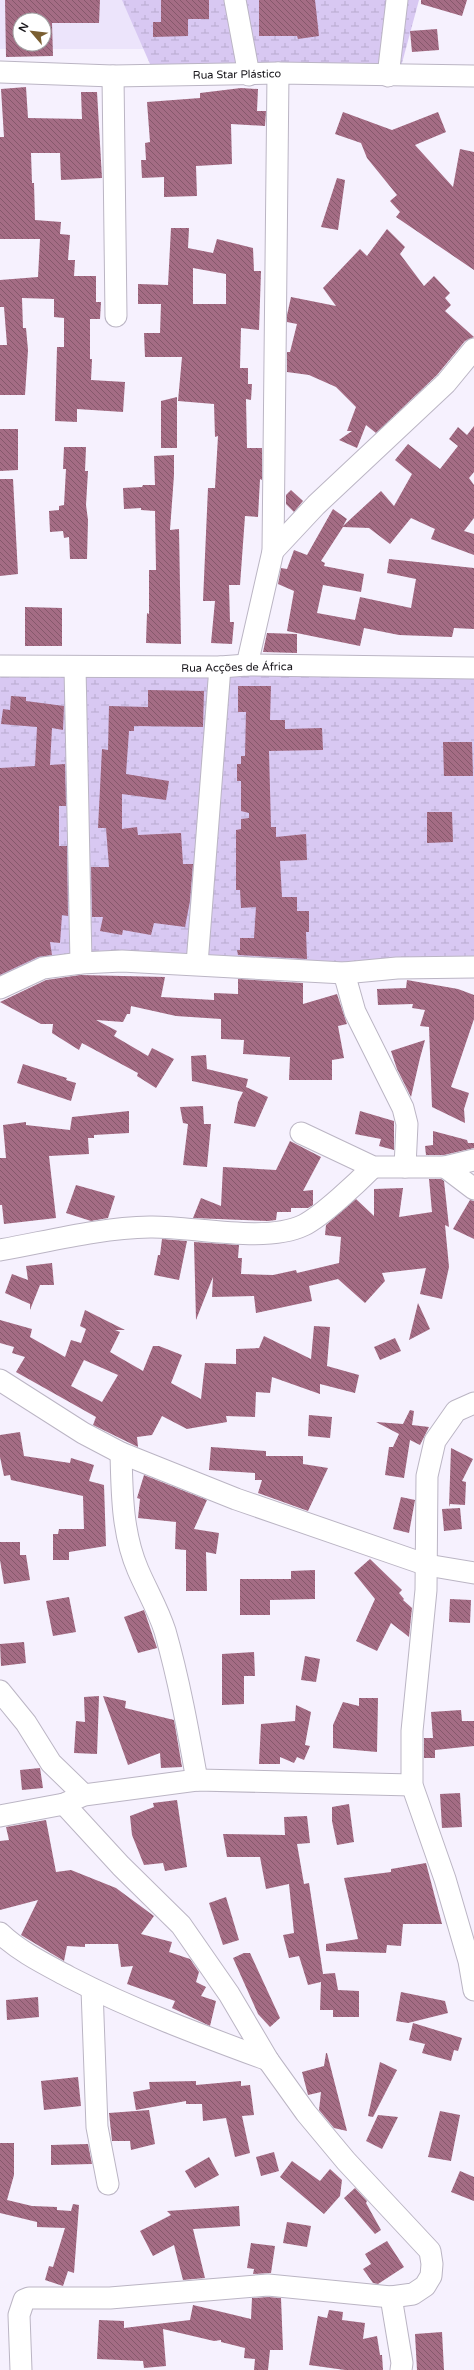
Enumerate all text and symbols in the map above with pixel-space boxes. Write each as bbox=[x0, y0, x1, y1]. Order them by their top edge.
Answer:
north arrow bbox=[12, 12, 52, 52]
text: N bbox=[16, 21, 31, 34]
street label: Rua Star Plástico bbox=[193, 67, 282, 82]
street label: Rua Acções de África bbox=[181, 659, 293, 675]

